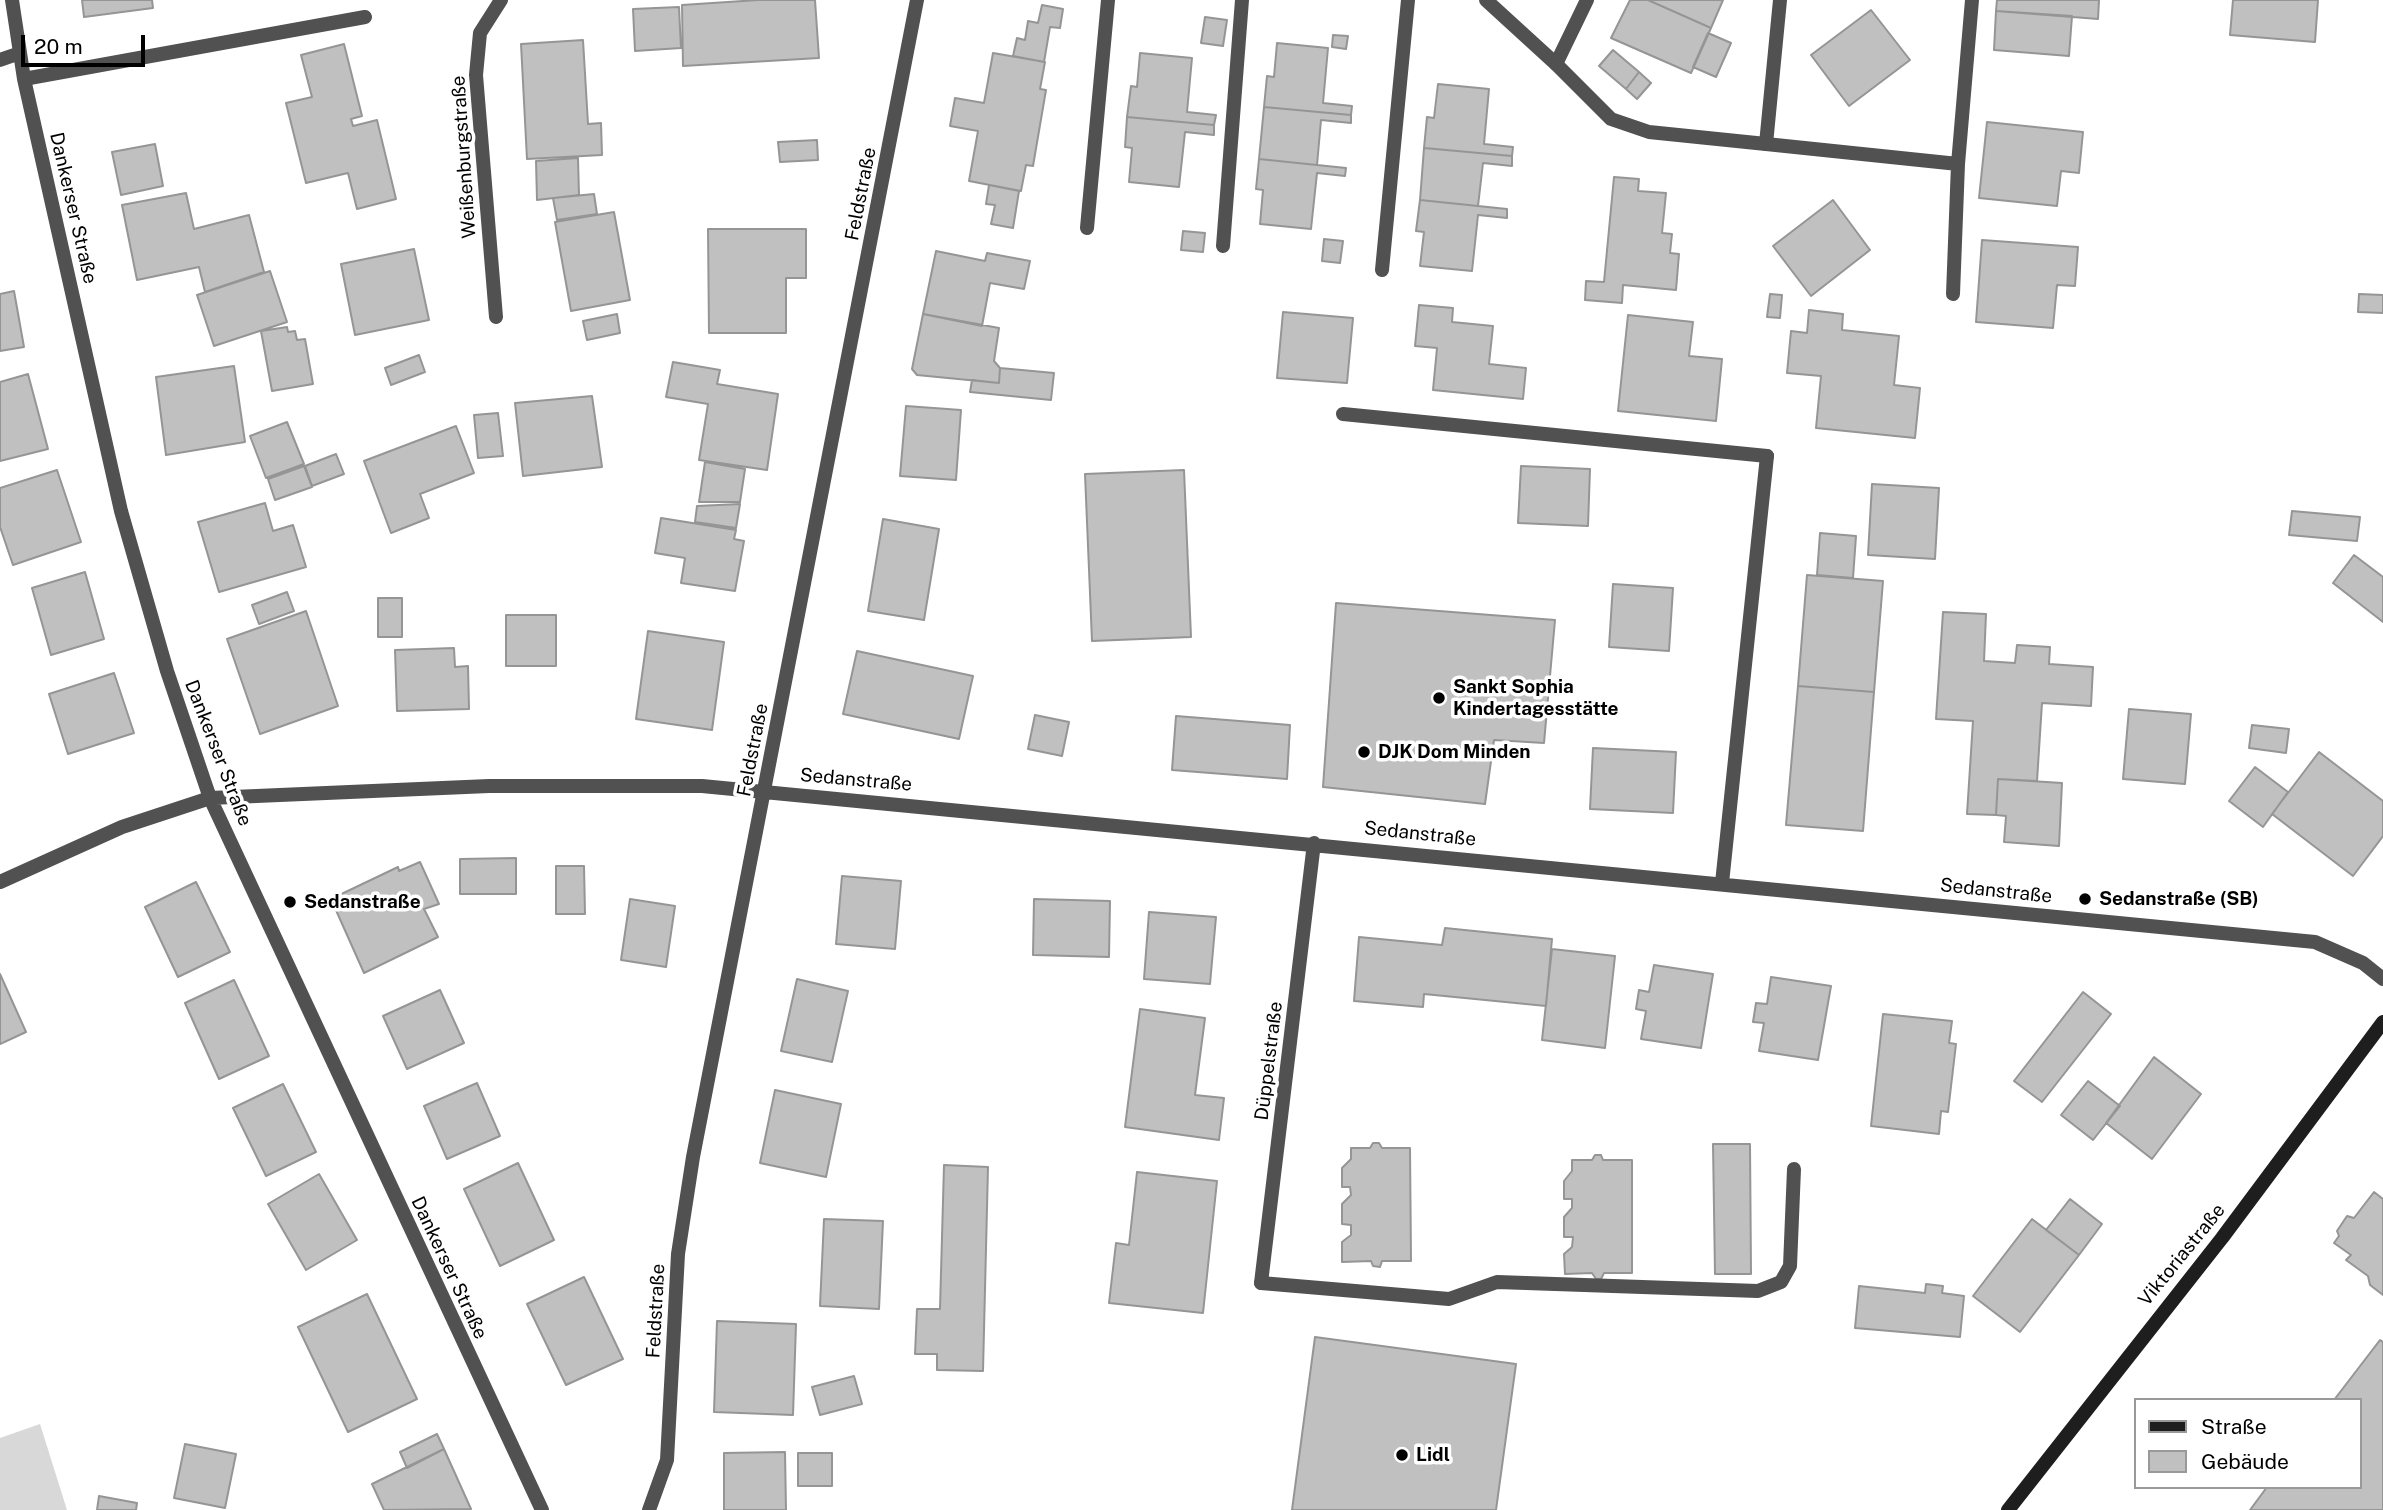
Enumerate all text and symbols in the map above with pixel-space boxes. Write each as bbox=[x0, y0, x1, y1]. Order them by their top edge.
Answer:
scale bar bbox=[24, 21, 149, 65]
text: 20 m bbox=[34, 34, 83, 59]
street label: Weißenburgstraße bbox=[447, 75, 481, 239]
street label: Dankerser Straße bbox=[44, 130, 102, 286]
street label: Feldstraße bbox=[841, 145, 881, 243]
place label: Sankt Sophia Kindertagesstätte bbox=[1453, 676, 1619, 720]
street label: Dankerser Straße bbox=[180, 677, 256, 829]
marker: Sankt Sophia Kindertagesstätte bbox=[1431, 690, 1447, 706]
street label: Feldstraße bbox=[733, 701, 773, 799]
place label: DJK Dom Minden bbox=[1378, 741, 1531, 763]
marker: DJK Dom Minden bbox=[1356, 744, 1372, 760]
street label: Sedanstraße bbox=[799, 764, 913, 796]
street label: Sedanstraße bbox=[1363, 817, 1477, 851]
street label: Sedanstraße bbox=[1939, 874, 2053, 908]
place label: Sedanstraße (SB) bbox=[2099, 888, 2259, 910]
place label: Sedanstraße bbox=[304, 891, 421, 913]
marker: Sedanstraße (SB) bbox=[2077, 891, 2093, 907]
marker: Sedanstraße bbox=[282, 894, 298, 910]
street label: Düppelstraße bbox=[1250, 1000, 1288, 1122]
street label: Dankerser Straße bbox=[406, 1193, 492, 1343]
street label: Viktoriastraße bbox=[2134, 1199, 2230, 1311]
street label: Feldstraße bbox=[642, 1263, 670, 1359]
legend bbox=[2134, 1398, 2362, 1489]
text: Straße bbox=[2201, 1414, 2267, 1439]
place label: Lidl bbox=[1416, 1444, 1450, 1466]
marker: Lidl bbox=[1394, 1447, 1410, 1463]
text: Gebäude bbox=[2201, 1449, 2289, 1474]

